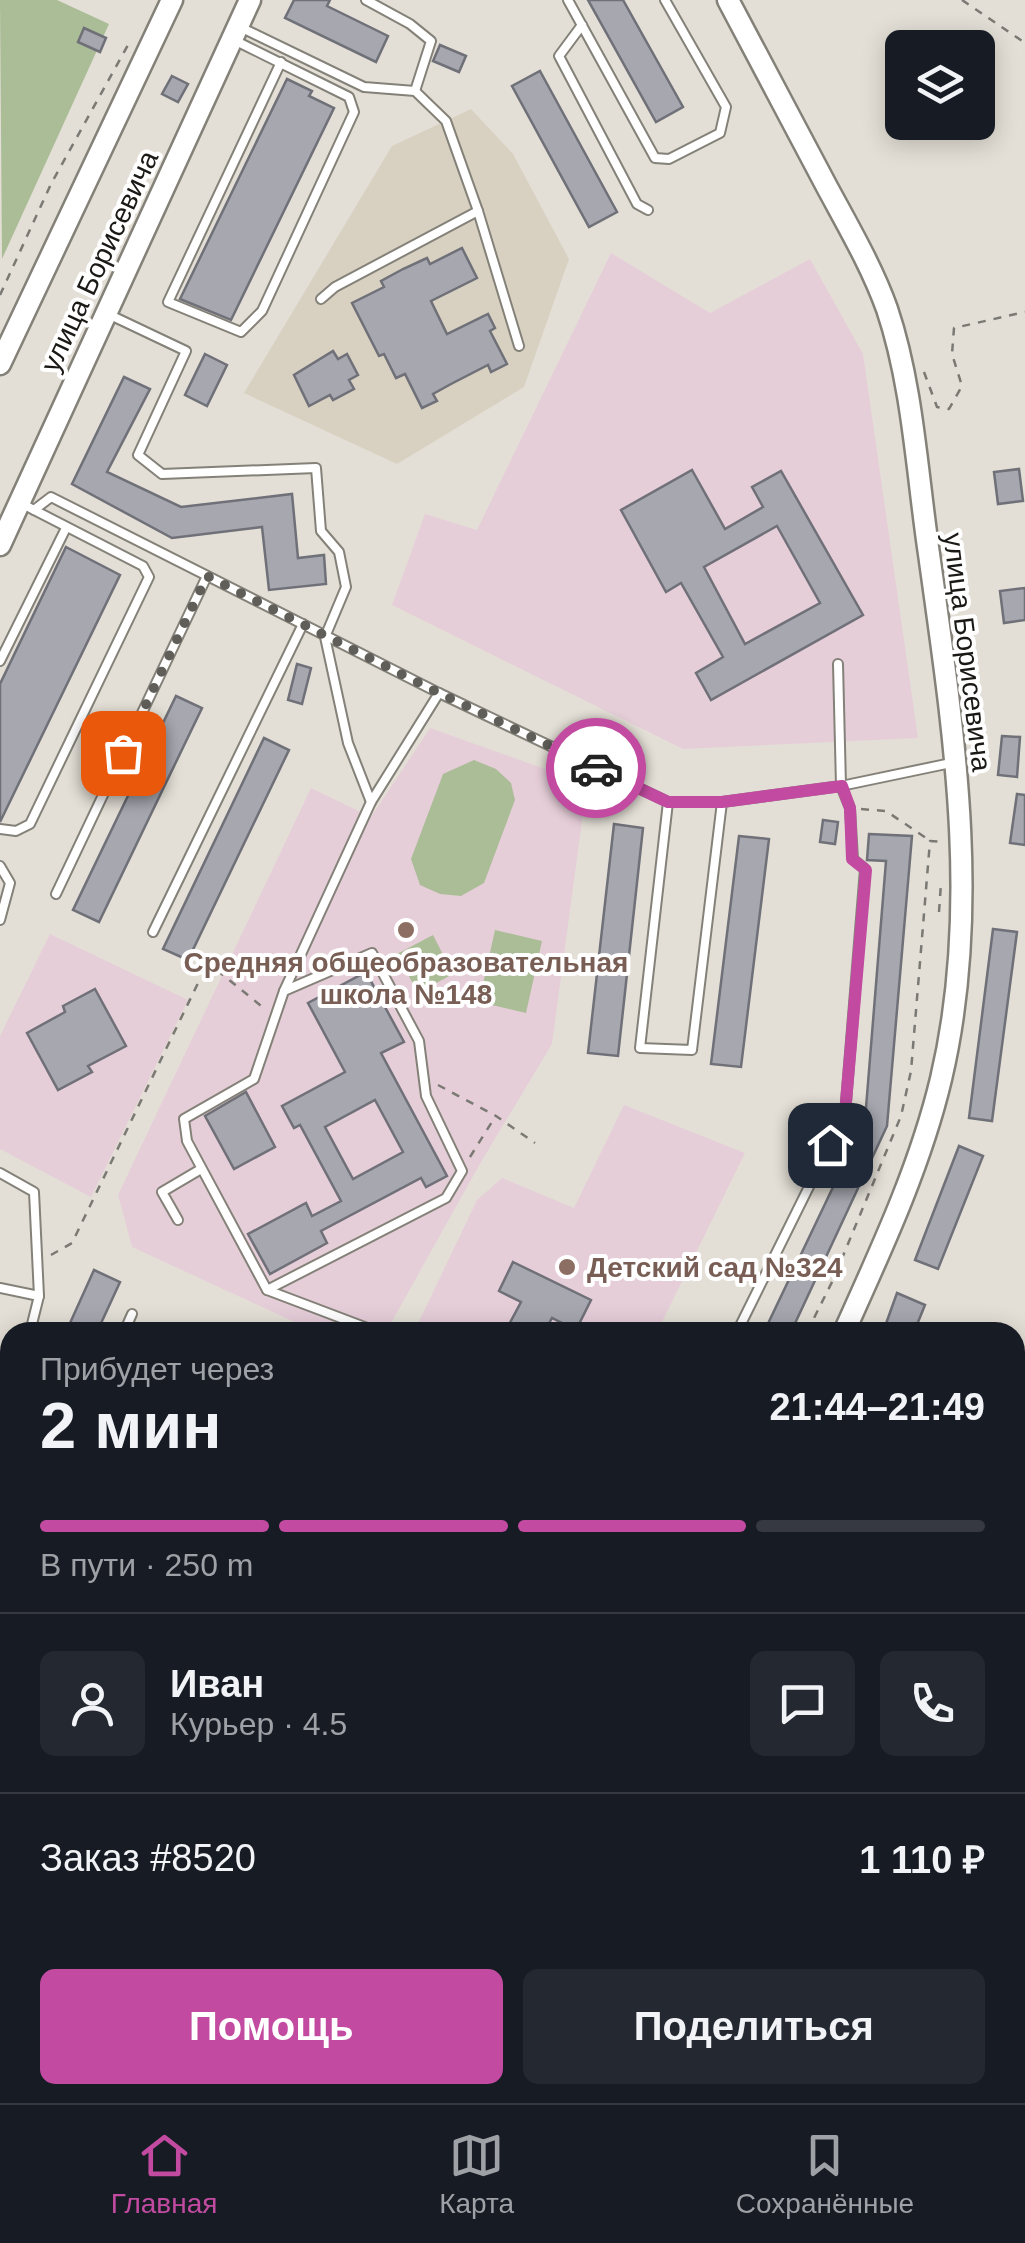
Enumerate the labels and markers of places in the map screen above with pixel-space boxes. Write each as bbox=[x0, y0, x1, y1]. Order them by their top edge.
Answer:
pin bbox=[81, 711, 166, 796]
marker: Средняя общеобразовательная школа №148 bbox=[395, 919, 417, 941]
place label: Средняя общеобразовательная школа №148 bbox=[184, 947, 628, 1010]
pin bbox=[788, 1103, 873, 1188]
place label: Детский сад №324 bbox=[587, 1252, 843, 1283]
marker: Детский сад №324 bbox=[556, 1256, 578, 1278]

